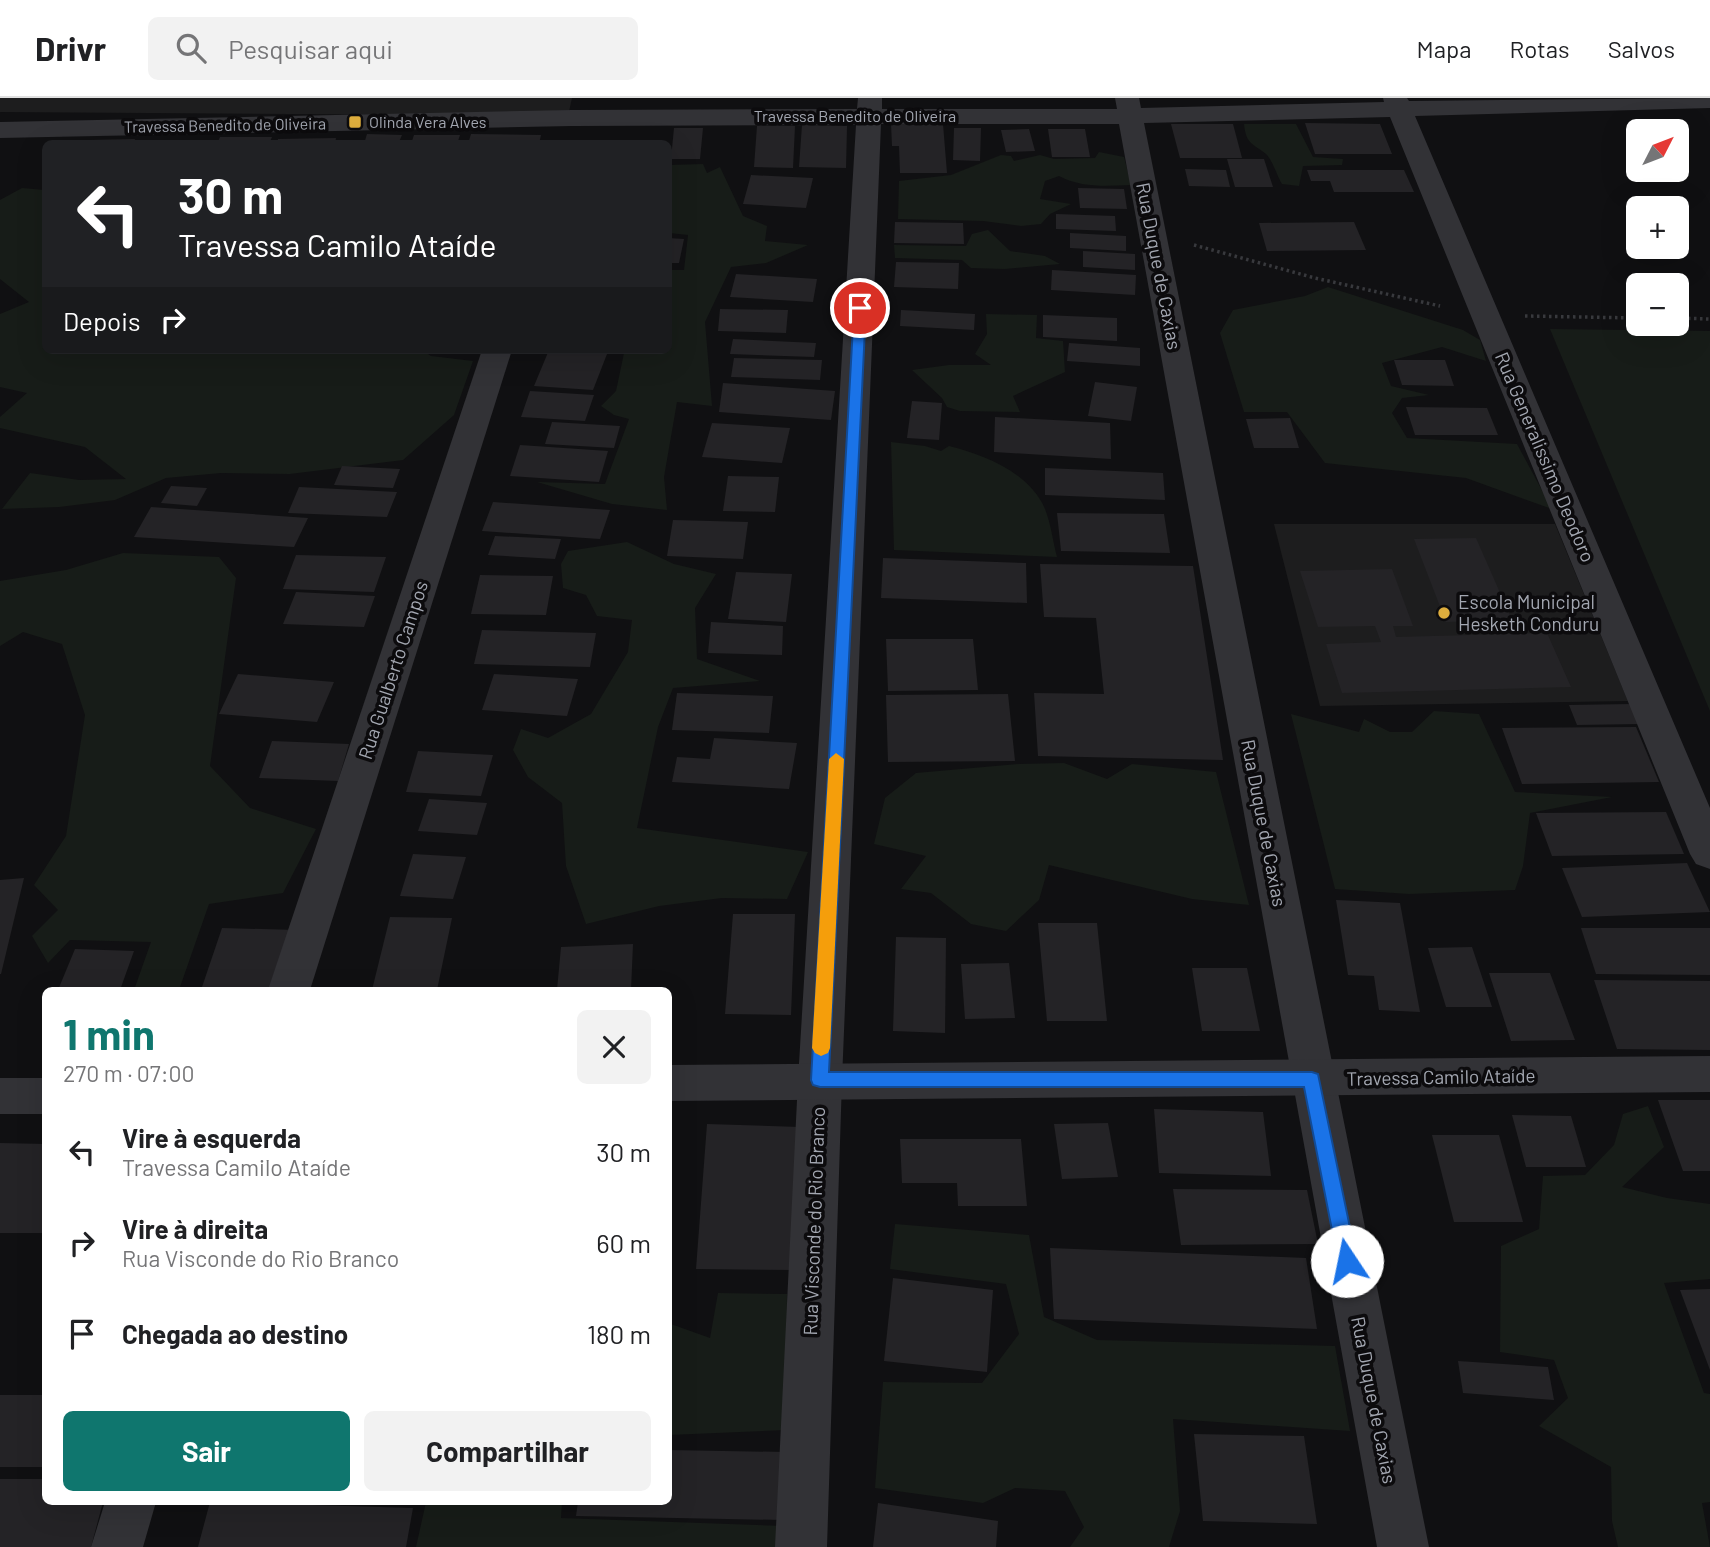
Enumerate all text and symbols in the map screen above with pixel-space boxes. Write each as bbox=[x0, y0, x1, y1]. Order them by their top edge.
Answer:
search box bbox=[148, 17, 638, 80]
text: Drivr bbox=[35, 28, 106, 68]
icon: search bbox=[172, 29, 210, 67]
text: Pesquisar aqui bbox=[228, 33, 393, 64]
text: Mapa bbox=[1417, 34, 1472, 63]
text: Rotas bbox=[1510, 34, 1570, 63]
text: Salvos bbox=[1608, 34, 1675, 63]
street label: Travessa Benedito de Oliveira bbox=[754, 106, 956, 125]
place label: Olinda Vera Alves bbox=[369, 112, 486, 131]
street label: Travessa Benedito de Oliveira bbox=[124, 113, 326, 136]
marker: Olinda Vera Alves bbox=[347, 114, 363, 130]
north arrow bbox=[1626, 119, 1689, 182]
map controls bbox=[1626, 119, 1689, 336]
text: 30 m bbox=[178, 165, 283, 224]
icon: left bbox=[63, 168, 154, 259]
street label: Rua Duque de Caxias bbox=[1132, 180, 1187, 351]
button: + bbox=[1626, 196, 1689, 259]
text: Travessa Camilo Ataíde bbox=[178, 225, 496, 263]
button: − bbox=[1626, 273, 1689, 336]
pin bbox=[830, 278, 890, 338]
icon: arrive bbox=[841, 289, 879, 327]
icon: right bbox=[154, 301, 192, 339]
text: Depois bbox=[63, 305, 140, 336]
street label: Rua Generalissimo Deodoro bbox=[1491, 348, 1600, 565]
street label: Rua Gualberto Campos bbox=[353, 578, 432, 762]
place label: Escola Municipal Hesketh Conduru bbox=[1458, 590, 1599, 635]
marker: Escola Municipal Hesketh Conduru bbox=[1436, 605, 1452, 621]
street label: Rua Duque de Caxias bbox=[1237, 737, 1292, 908]
text: 1 min bbox=[63, 1008, 155, 1058]
button: close bbox=[577, 1010, 651, 1084]
text: 270 m · 07:00 bbox=[63, 1059, 195, 1087]
street label: Travessa Camilo Ataíde bbox=[1346, 1063, 1536, 1090]
street label: Rua Visconde do Rio Branco bbox=[798, 1106, 829, 1336]
text: Vire à esquerda bbox=[122, 1122, 301, 1153]
icon: left bbox=[63, 1133, 101, 1171]
text: 30 m bbox=[596, 1136, 651, 1167]
text: Travessa Camilo Ataíde bbox=[122, 1153, 351, 1181]
text: Vire à direita bbox=[122, 1213, 268, 1244]
icon: right bbox=[63, 1224, 101, 1262]
position arrow bbox=[1310, 1224, 1384, 1298]
text: 60 m bbox=[596, 1227, 651, 1258]
text: Rua Visconde do Rio Branco bbox=[122, 1244, 399, 1272]
street label: Rua Duque de Caxias bbox=[1347, 1314, 1402, 1485]
icon: arrive bbox=[63, 1315, 101, 1353]
text: Chegada ao destino bbox=[122, 1318, 348, 1349]
text: 180 m bbox=[587, 1318, 651, 1349]
button: Sair bbox=[63, 1411, 350, 1491]
button: Compartilhar bbox=[364, 1411, 651, 1491]

